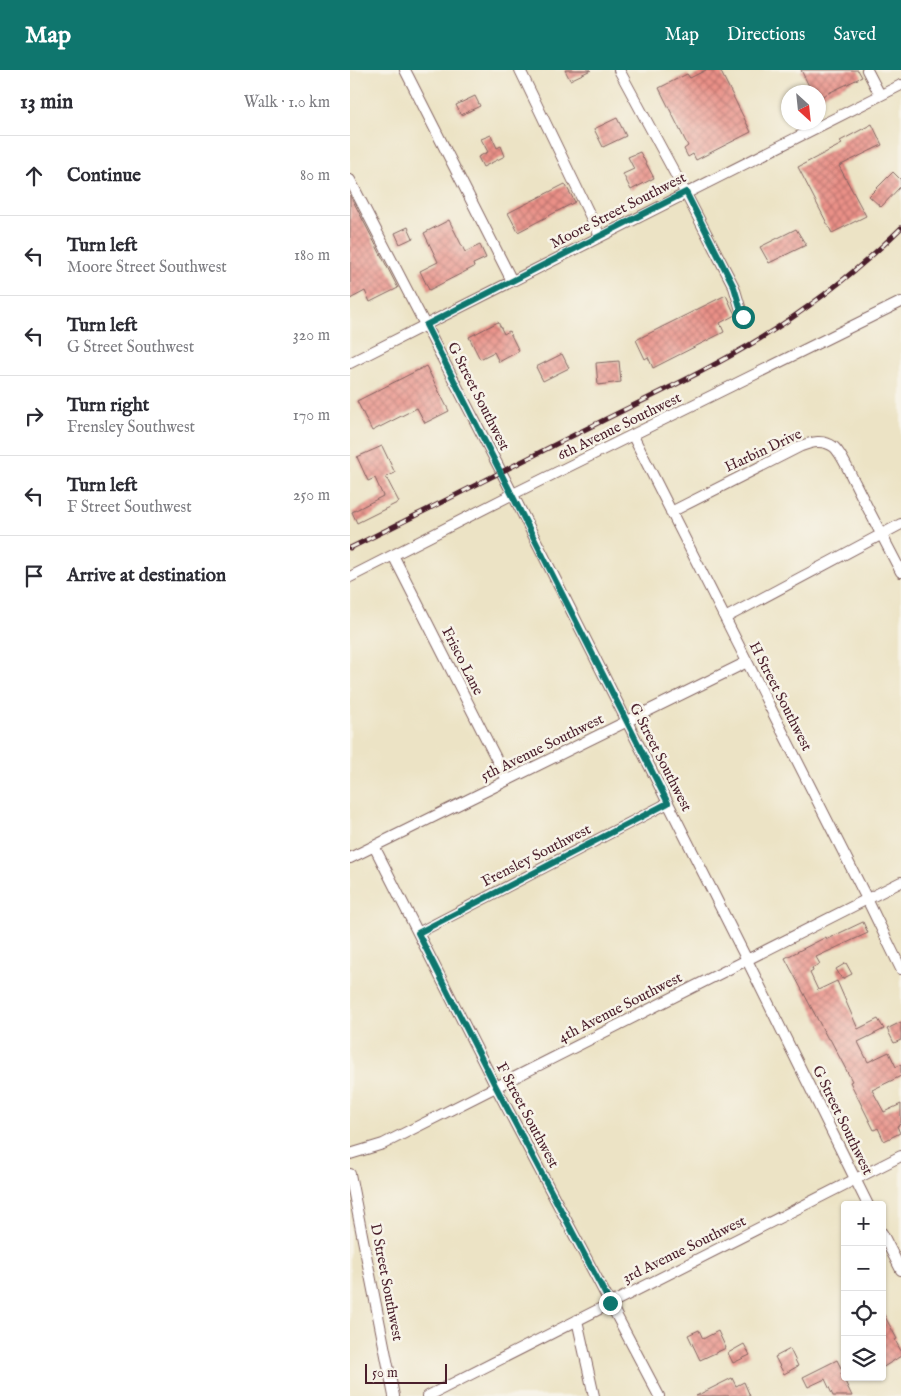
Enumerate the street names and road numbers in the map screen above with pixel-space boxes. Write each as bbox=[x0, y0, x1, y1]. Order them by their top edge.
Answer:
street label: Moore Street Southwest bbox=[547, 168, 689, 253]
street label: G Street Southwest bbox=[443, 339, 514, 454]
street label: 6th Avenue Southwest bbox=[554, 388, 684, 465]
street label: Harbin Drive bbox=[722, 424, 805, 477]
street label: Frisco Lane bbox=[437, 624, 488, 699]
street label: H Street Southwest bbox=[745, 638, 816, 754]
street label: G Street Southwest bbox=[625, 700, 696, 815]
street label: 5th Avenue Southwest bbox=[478, 709, 607, 785]
street label: Frensley Southwest bbox=[478, 820, 594, 891]
street label: 4th Avenue Southwest bbox=[555, 968, 685, 1047]
street label: F Street Southwest bbox=[492, 1059, 563, 1171]
street label: G Street Southwest bbox=[808, 1062, 877, 1178]
street label: 3rd Avenue Southwest bbox=[619, 1211, 749, 1288]
street label: D Street Southwest bbox=[366, 1222, 407, 1342]

